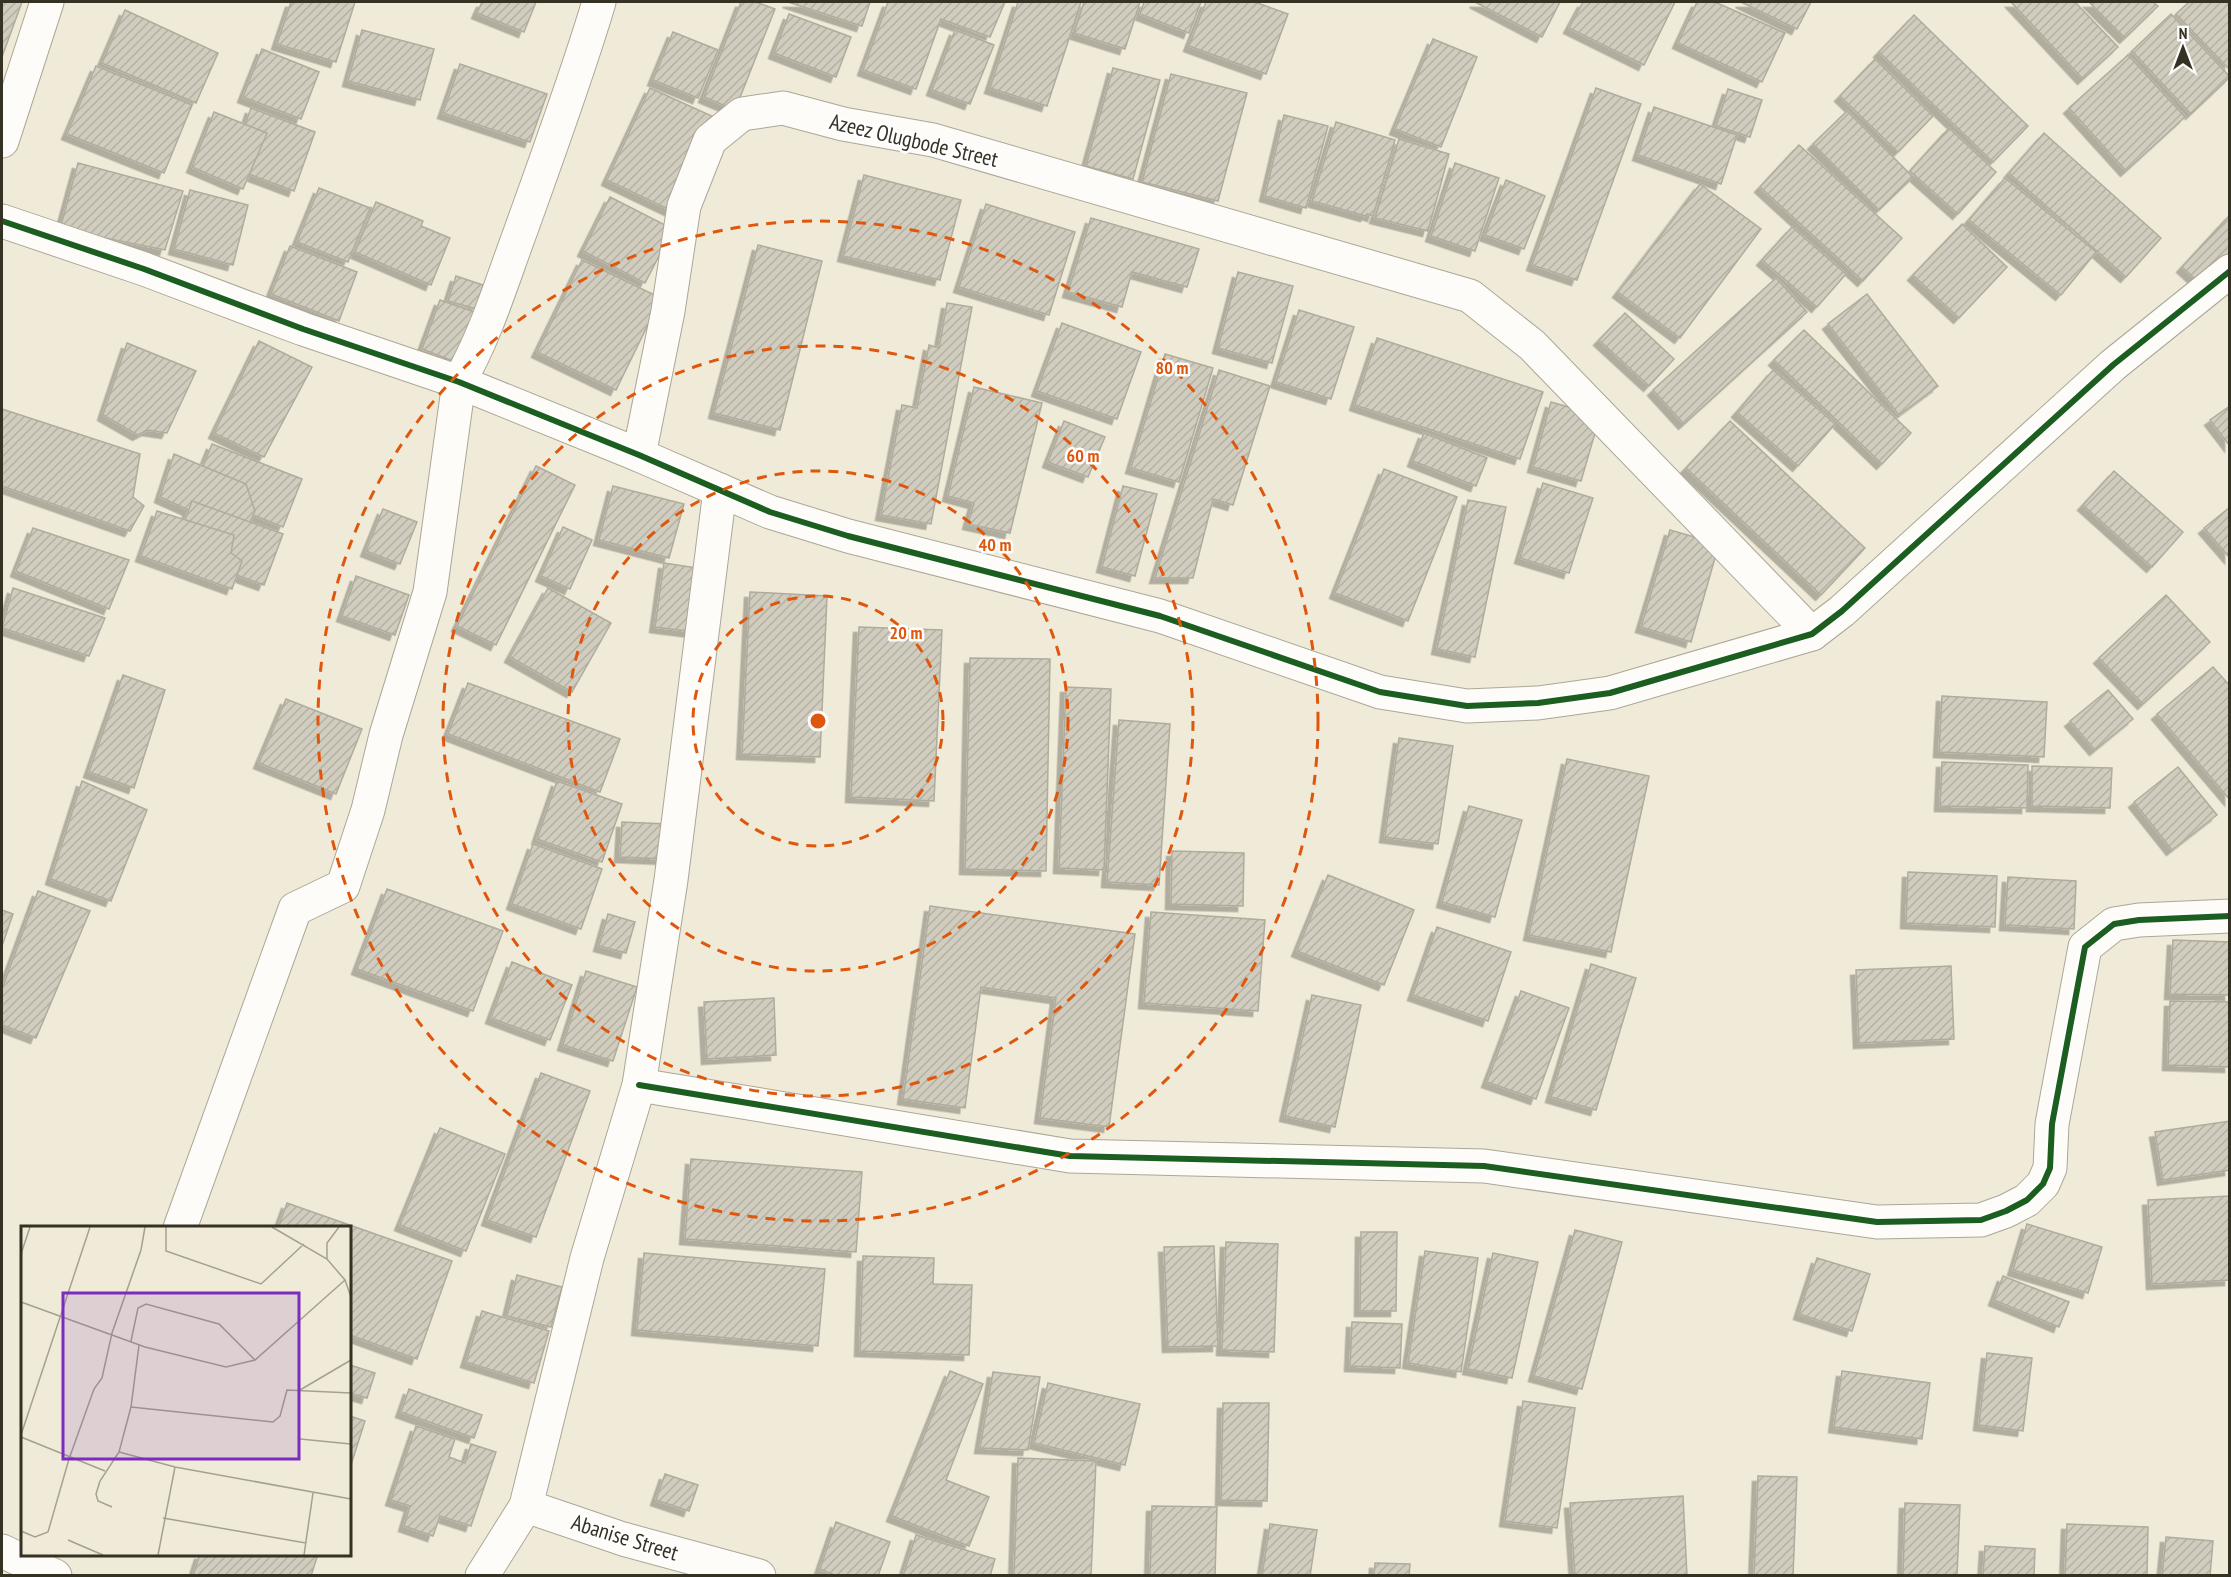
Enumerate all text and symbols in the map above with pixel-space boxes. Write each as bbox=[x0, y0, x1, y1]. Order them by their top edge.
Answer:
north arrow bbox=[2153, 18, 2213, 78]
text: N bbox=[2179, 23, 2187, 43]
street label: Azeez Olugbode Street bbox=[827, 107, 1001, 173]
text: 80 m bbox=[1156, 356, 1188, 379]
text: 60 m bbox=[1067, 444, 1099, 467]
text: 40 m bbox=[979, 533, 1011, 556]
text: 20 m bbox=[890, 621, 922, 644]
centre of rings bbox=[808, 711, 828, 731]
inset map bbox=[21, 1226, 351, 1556]
street label: Abanise Street bbox=[568, 1508, 682, 1566]

